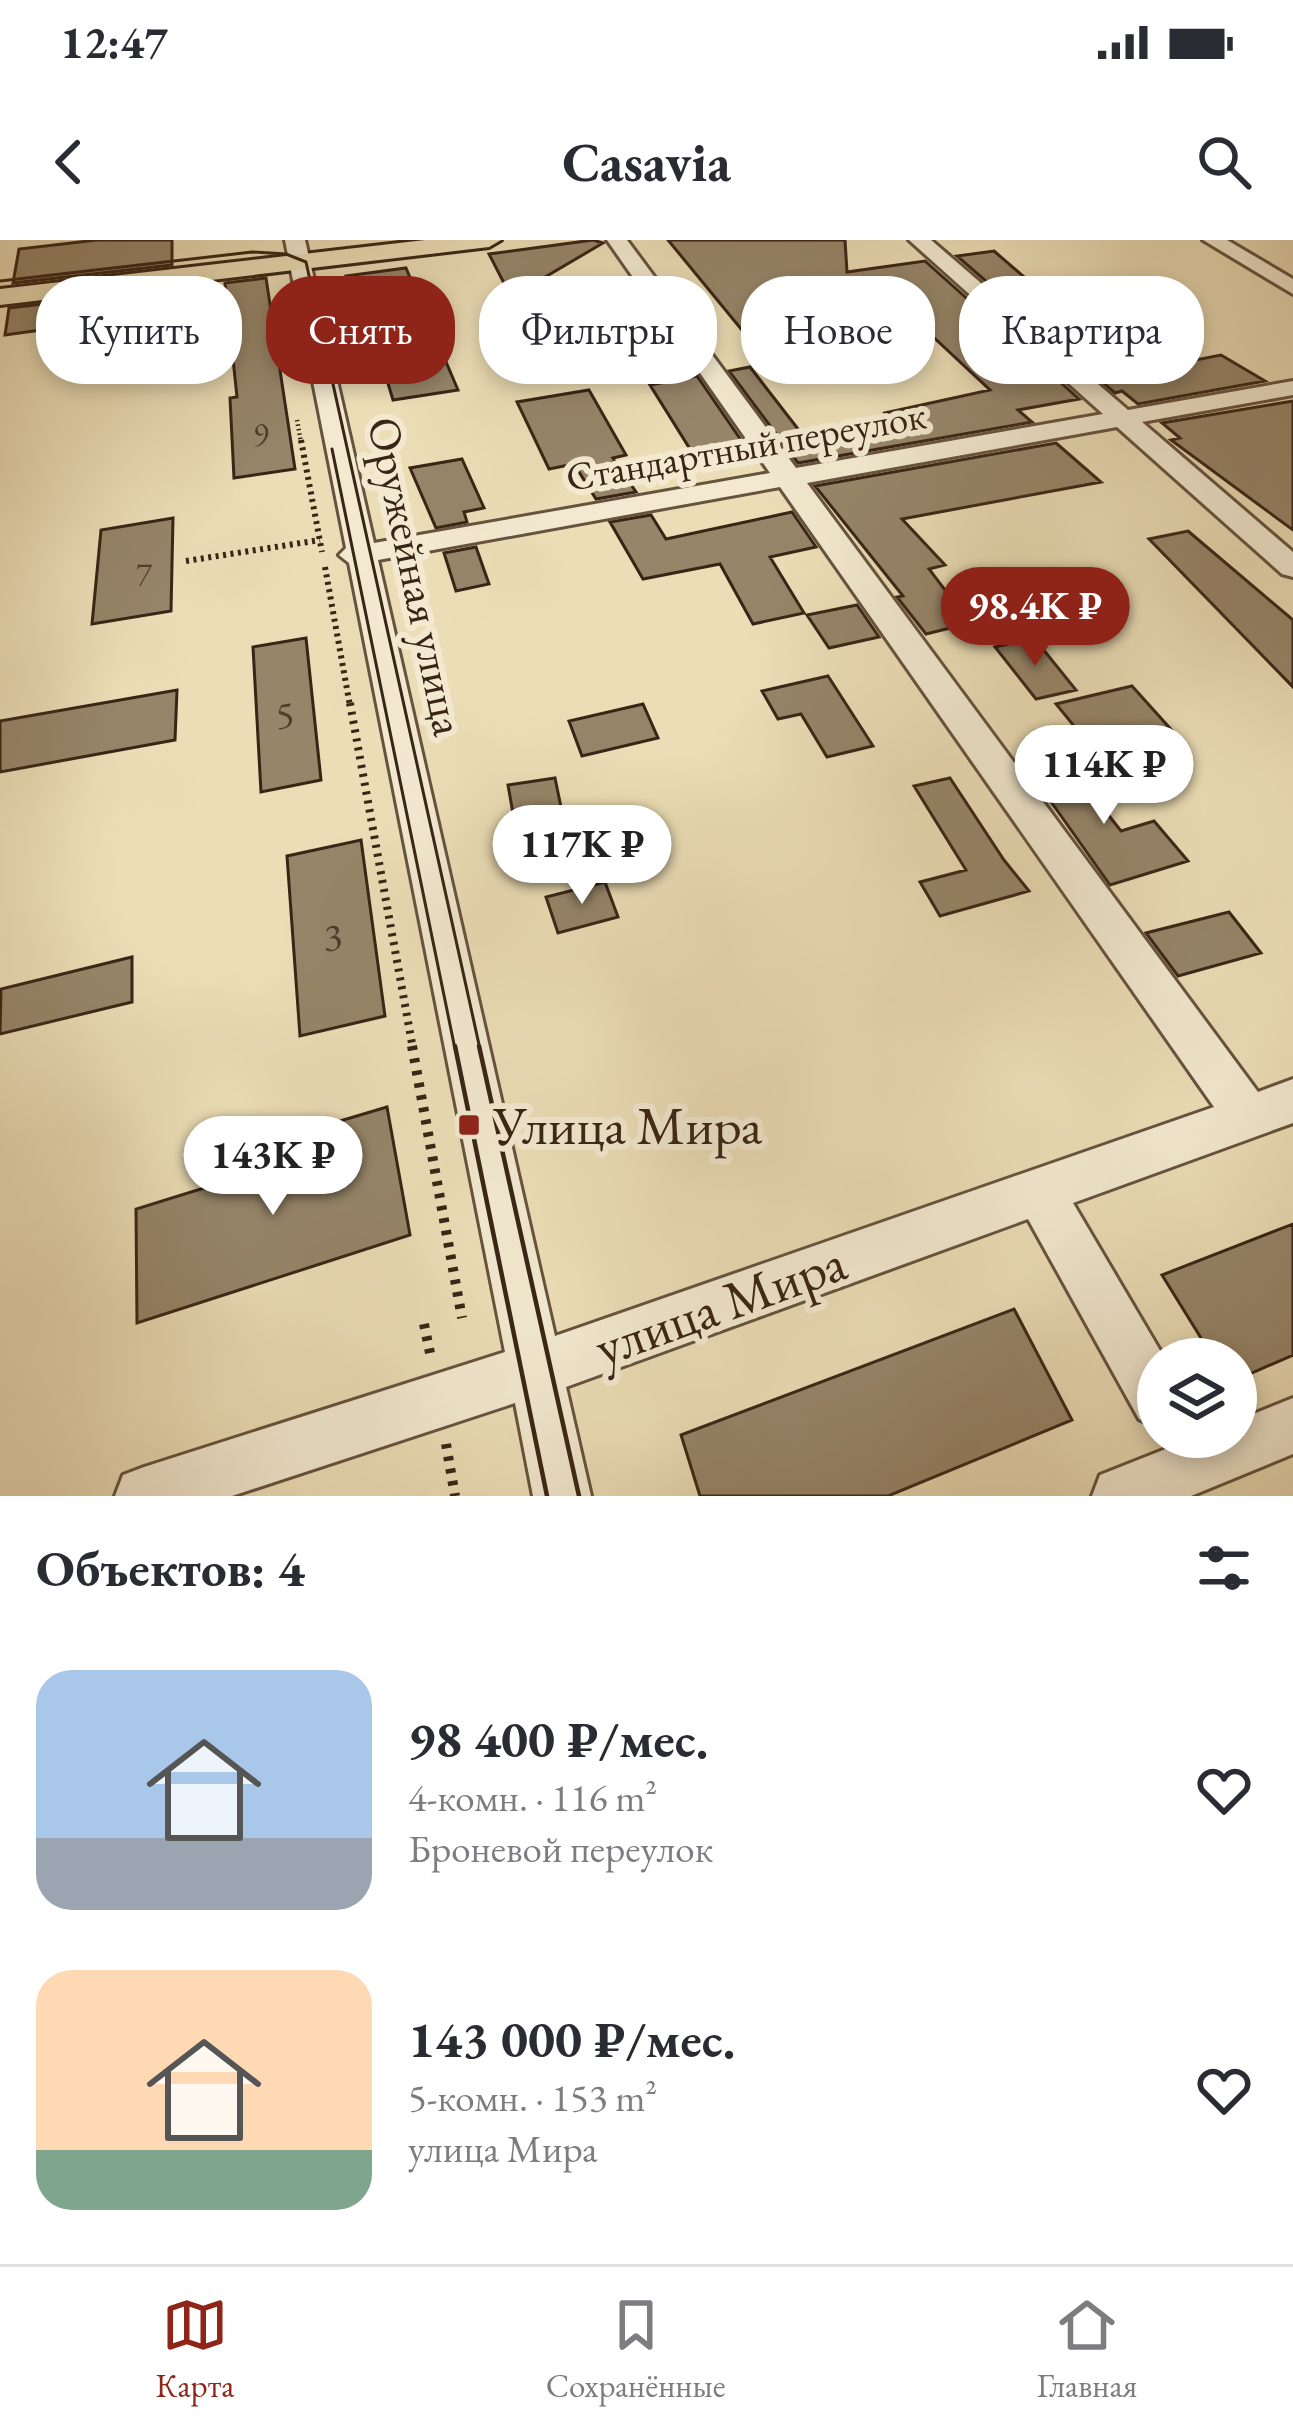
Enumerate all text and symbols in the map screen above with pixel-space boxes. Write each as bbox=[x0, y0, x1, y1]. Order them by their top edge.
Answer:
text: 12:47 bbox=[60, 13, 168, 71]
text: Casavia bbox=[562, 127, 731, 197]
icon: back bbox=[36, 129, 102, 195]
icon: search bbox=[1191, 129, 1257, 195]
chip: Купить bbox=[36, 276, 242, 384]
chip: Снять bbox=[266, 276, 455, 384]
chip: Фильтры bbox=[479, 276, 717, 384]
chip: Новое bbox=[741, 276, 935, 384]
chip: Квартира bbox=[959, 276, 1204, 384]
street label: Стандартный переулок bbox=[562, 389, 930, 503]
street label: Оружейная улица bbox=[355, 412, 479, 740]
house number: 9 bbox=[253, 413, 269, 456]
house number: 7 bbox=[136, 553, 152, 596]
pin: 98.4K ₽ bbox=[924, 567, 1146, 669]
text: 98.4K ₽ bbox=[968, 580, 1102, 631]
house number: 5 bbox=[276, 689, 294, 740]
pin: 114K ₽ bbox=[1006, 725, 1202, 827]
text: 114K ₽ bbox=[1042, 738, 1166, 789]
pin: 117K ₽ bbox=[484, 805, 680, 907]
text: 117K ₽ bbox=[520, 818, 644, 869]
house number: 3 bbox=[324, 911, 342, 962]
place label: Улица Мира bbox=[492, 1090, 763, 1160]
marker: Улица Мира bbox=[456, 1112, 482, 1138]
pin: 143K ₽ bbox=[175, 1116, 371, 1218]
text: 143K ₽ bbox=[211, 1129, 335, 1180]
street label: улица Мира bbox=[585, 1226, 856, 1382]
map controls bbox=[1137, 1338, 1257, 1458]
button: layers bbox=[1137, 1338, 1257, 1458]
text: Объектов: 4 bbox=[36, 1535, 305, 1601]
icon: filters bbox=[1191, 1535, 1257, 1601]
text: 98 400 ₽/мес. bbox=[408, 1706, 708, 1772]
icon: home bbox=[132, 1718, 276, 1862]
icon: heart bbox=[1191, 1757, 1257, 1823]
text: 4-комн. · 116 m² bbox=[408, 1772, 657, 1823]
text: Броневой переулок bbox=[408, 1823, 713, 1874]
text: 143 000 ₽/мес. bbox=[408, 2006, 735, 2072]
icon: home bbox=[132, 2018, 276, 2162]
icon: heart bbox=[1191, 2057, 1257, 2123]
text: 5-комн. · 153 m² bbox=[408, 2072, 657, 2123]
text: улица Мира bbox=[408, 2123, 598, 2174]
tab: Карта bbox=[156, 2292, 234, 2407]
tab: Сохранённые bbox=[546, 2292, 726, 2407]
tab: Главная bbox=[1037, 2292, 1137, 2407]

